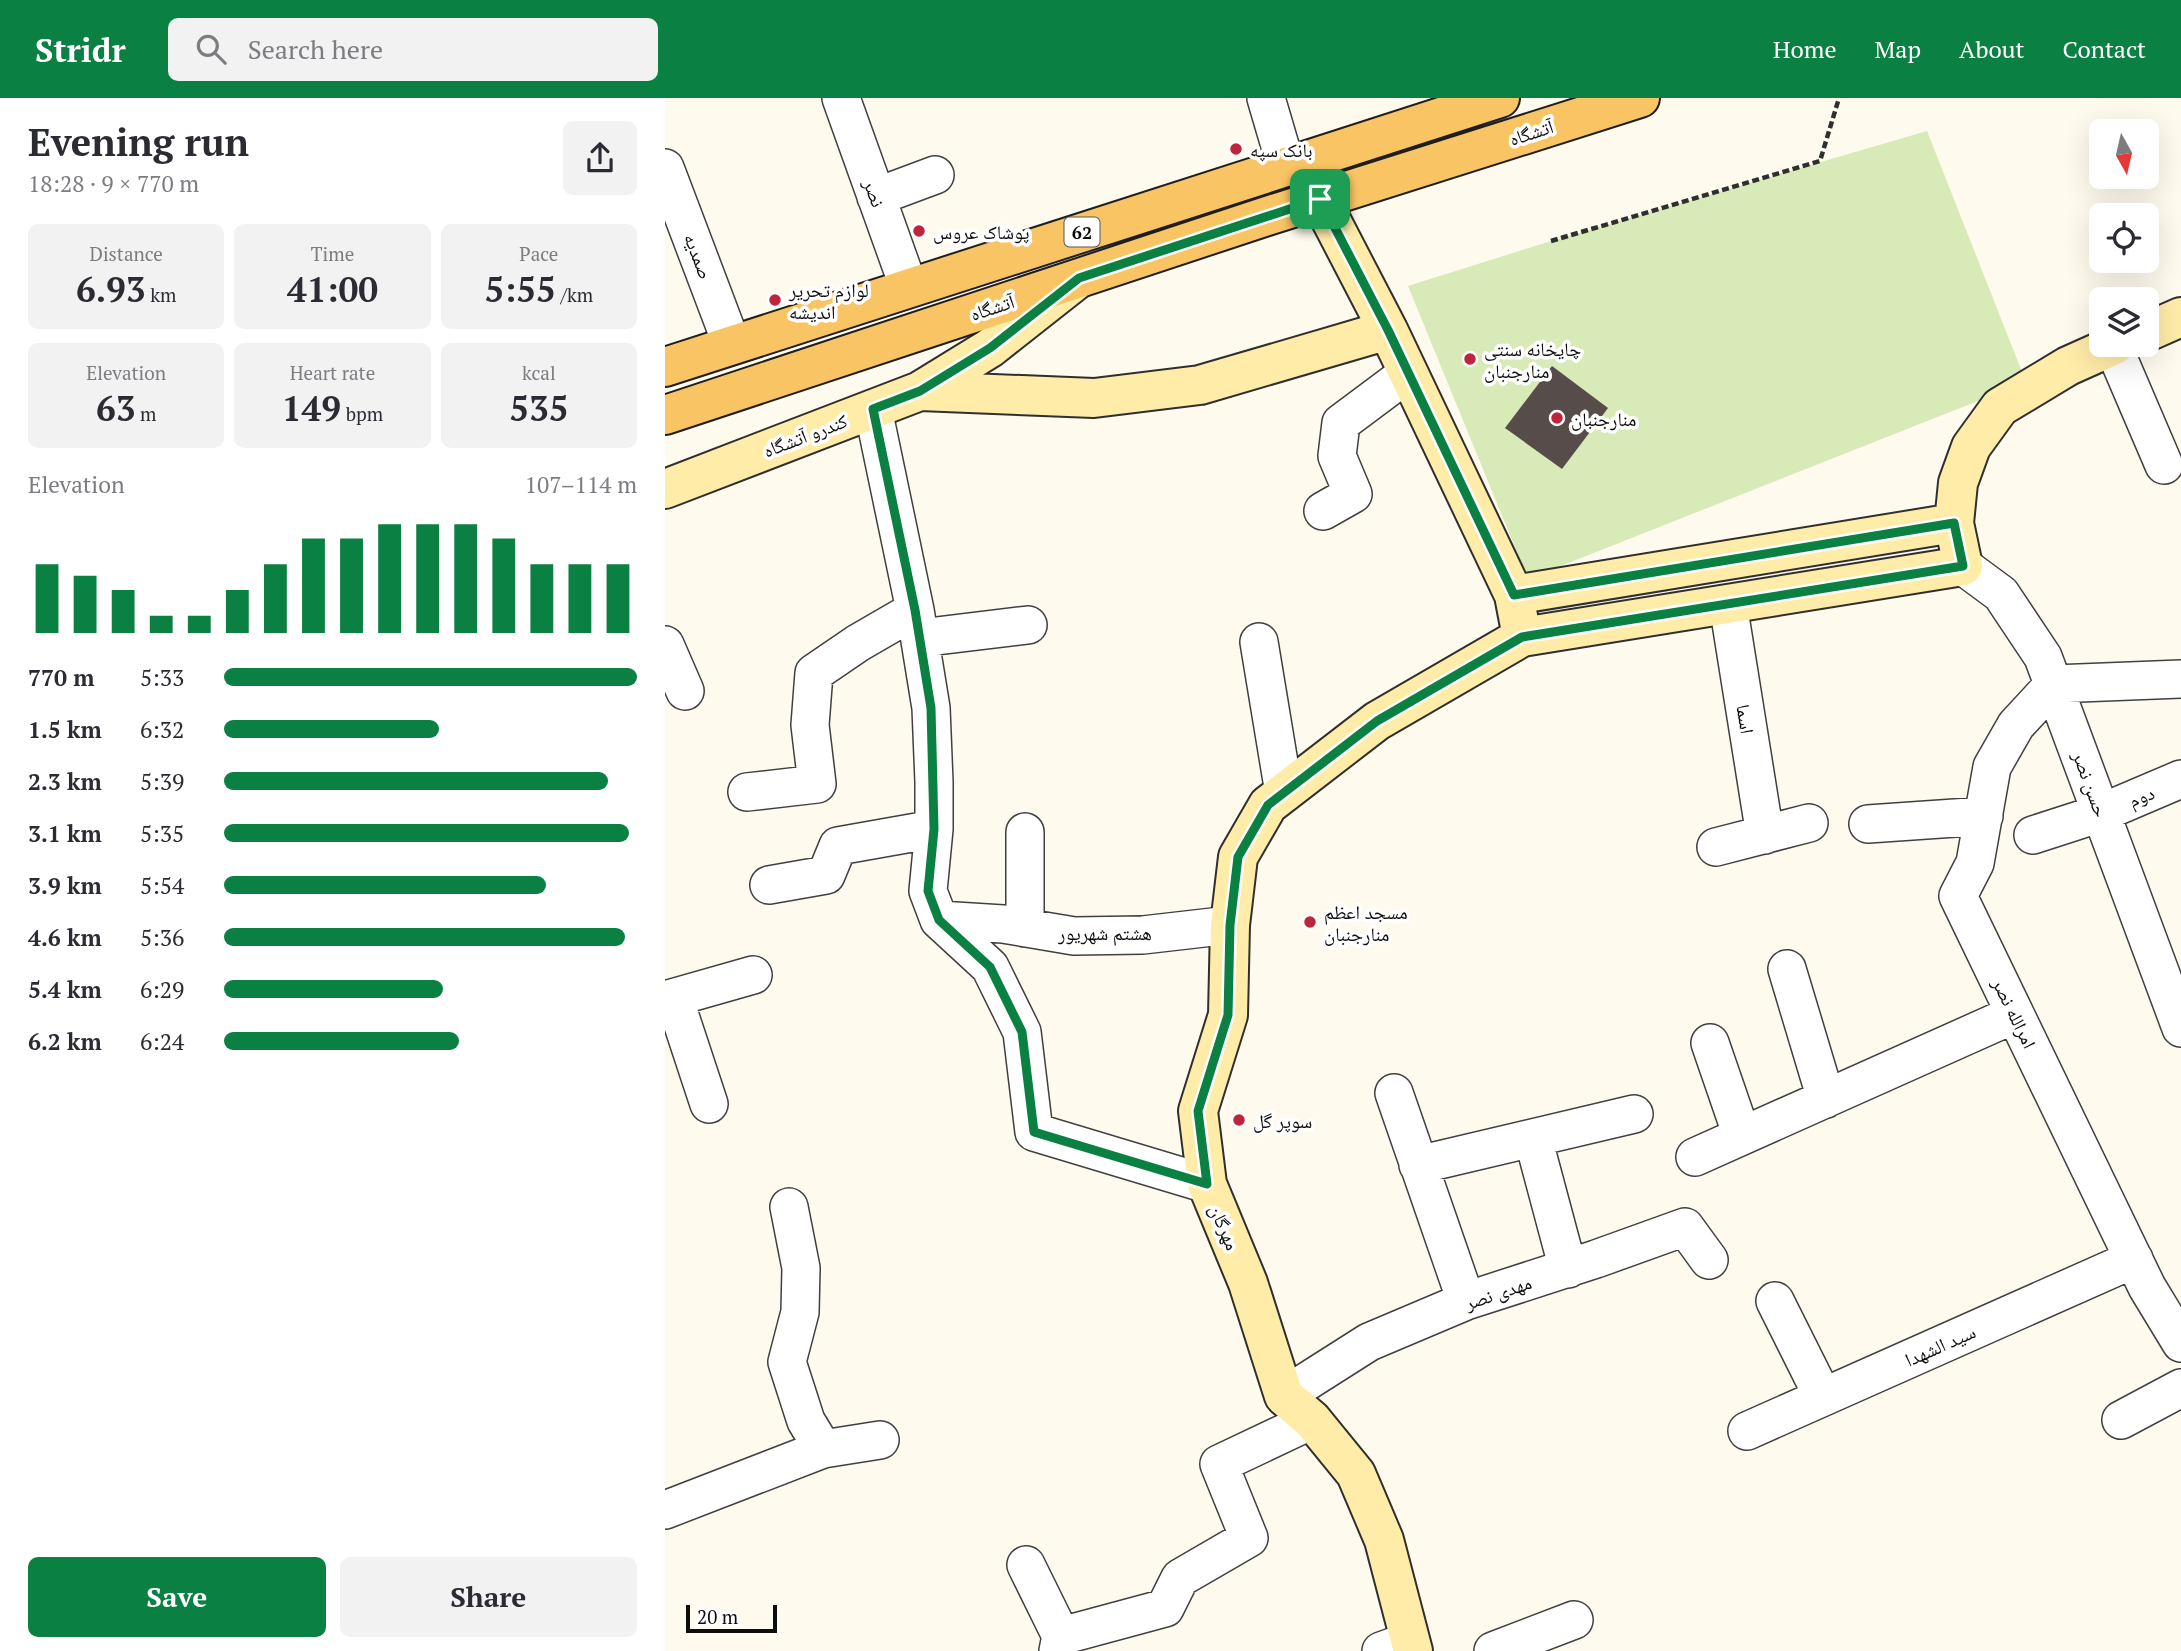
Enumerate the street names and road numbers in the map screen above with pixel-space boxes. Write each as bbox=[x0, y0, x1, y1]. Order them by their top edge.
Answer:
street label: آتشگاه bbox=[1506, 113, 1557, 151]
street label: نصر bbox=[858, 175, 891, 210]
road number: 62 bbox=[1065, 217, 1099, 246]
street label: صمدیه bbox=[679, 230, 719, 282]
street label: آتشگاه bbox=[967, 288, 1018, 326]
street label: کندرو آتشگاه bbox=[759, 407, 851, 462]
street label: اسما bbox=[1731, 702, 1761, 736]
street label: حسن نصر bbox=[2067, 747, 2114, 820]
street label: دوم bbox=[2124, 779, 2159, 814]
street label: هشتم شهریور bbox=[1057, 920, 1152, 946]
street label: امرالله نصر bbox=[1987, 973, 2043, 1052]
street label: مهرگان bbox=[1204, 1200, 1246, 1254]
street label: مهدی نصر bbox=[1460, 1269, 1535, 1315]
street label: سید الشهدا bbox=[1901, 1318, 1979, 1372]

